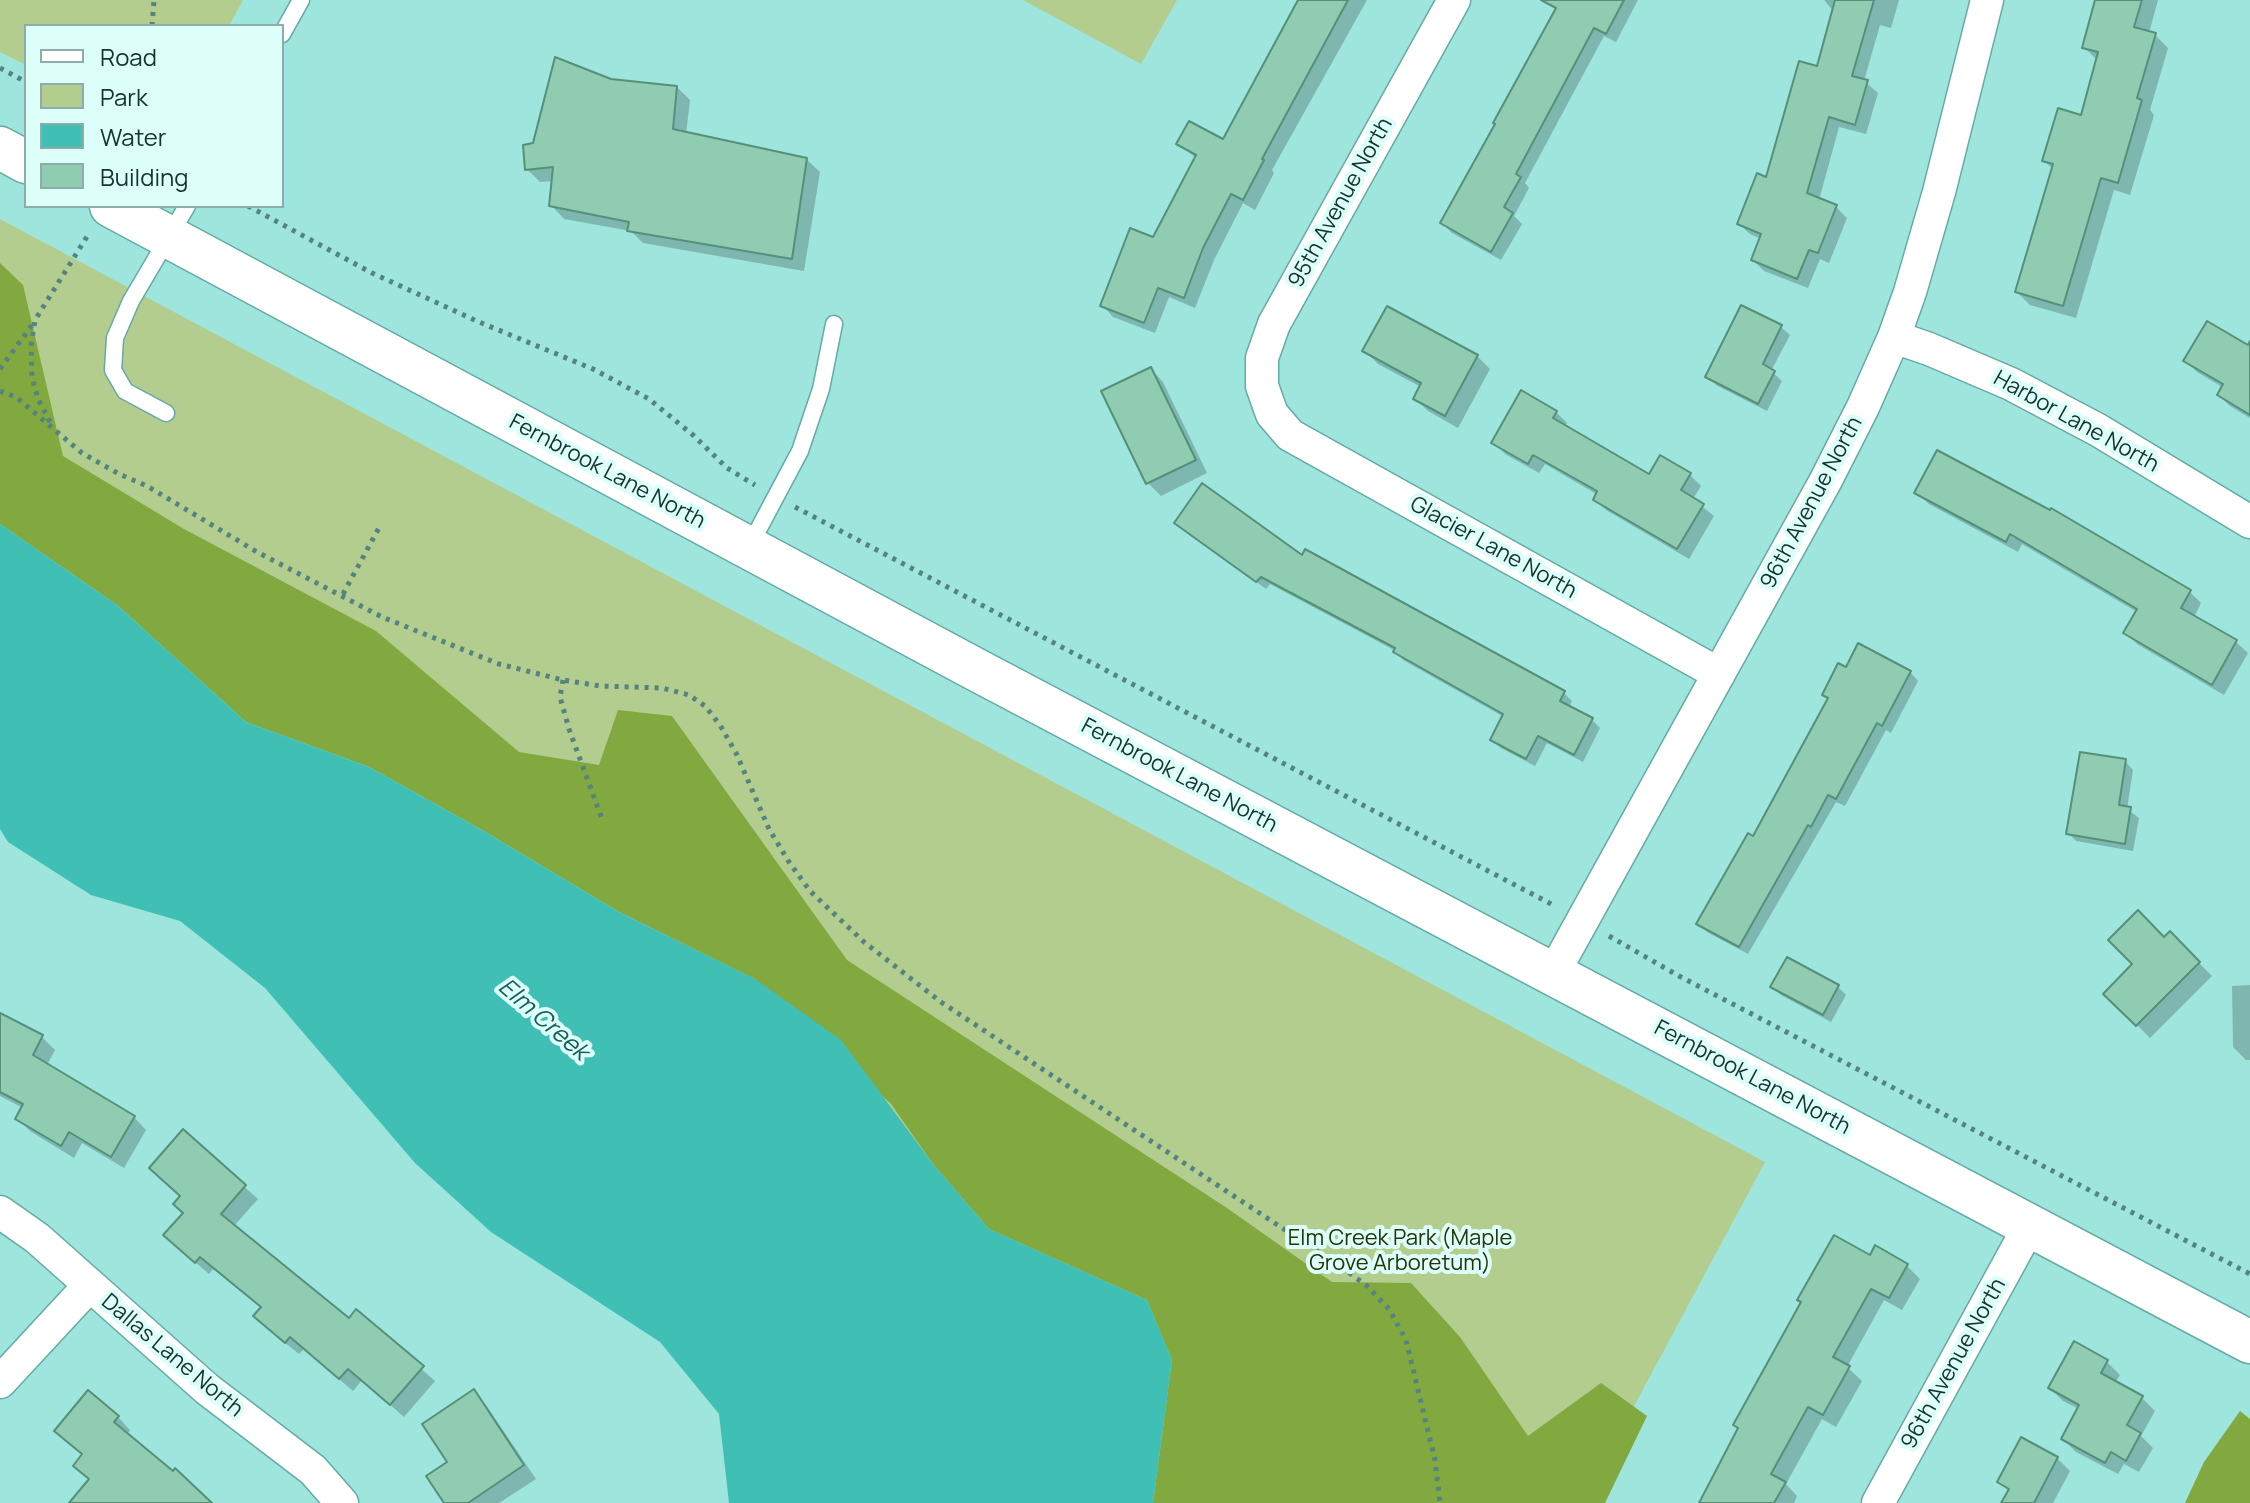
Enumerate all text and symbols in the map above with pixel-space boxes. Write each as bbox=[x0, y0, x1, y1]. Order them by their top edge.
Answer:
legend bbox=[24, 24, 284, 208]
text: Road bbox=[100, 40, 157, 73]
text: Park bbox=[100, 80, 148, 113]
street label: 95th Avenue North bbox=[1283, 113, 1399, 293]
text: Water bbox=[100, 120, 167, 153]
text: Building bbox=[100, 160, 188, 193]
street label: Harbor Lane North bbox=[1989, 366, 2163, 478]
street label: Fernbrook Lane North bbox=[504, 409, 710, 535]
street label: 96th Avenue North bbox=[1755, 412, 1869, 594]
street label: Glacier Lane North bbox=[1405, 491, 1581, 605]
street label: Fernbrook Lane North bbox=[1076, 713, 1282, 839]
water label: Elm Creek bbox=[492, 973, 594, 1067]
street label: Fernbrook Lane North bbox=[1649, 1015, 1855, 1141]
park label: Elm Creek Park (Maple Grove Arboretum) bbox=[1288, 1226, 1512, 1278]
street label: 96th Avenue North bbox=[1896, 1274, 2012, 1454]
street label: Dallas Lane North bbox=[96, 1289, 248, 1423]

